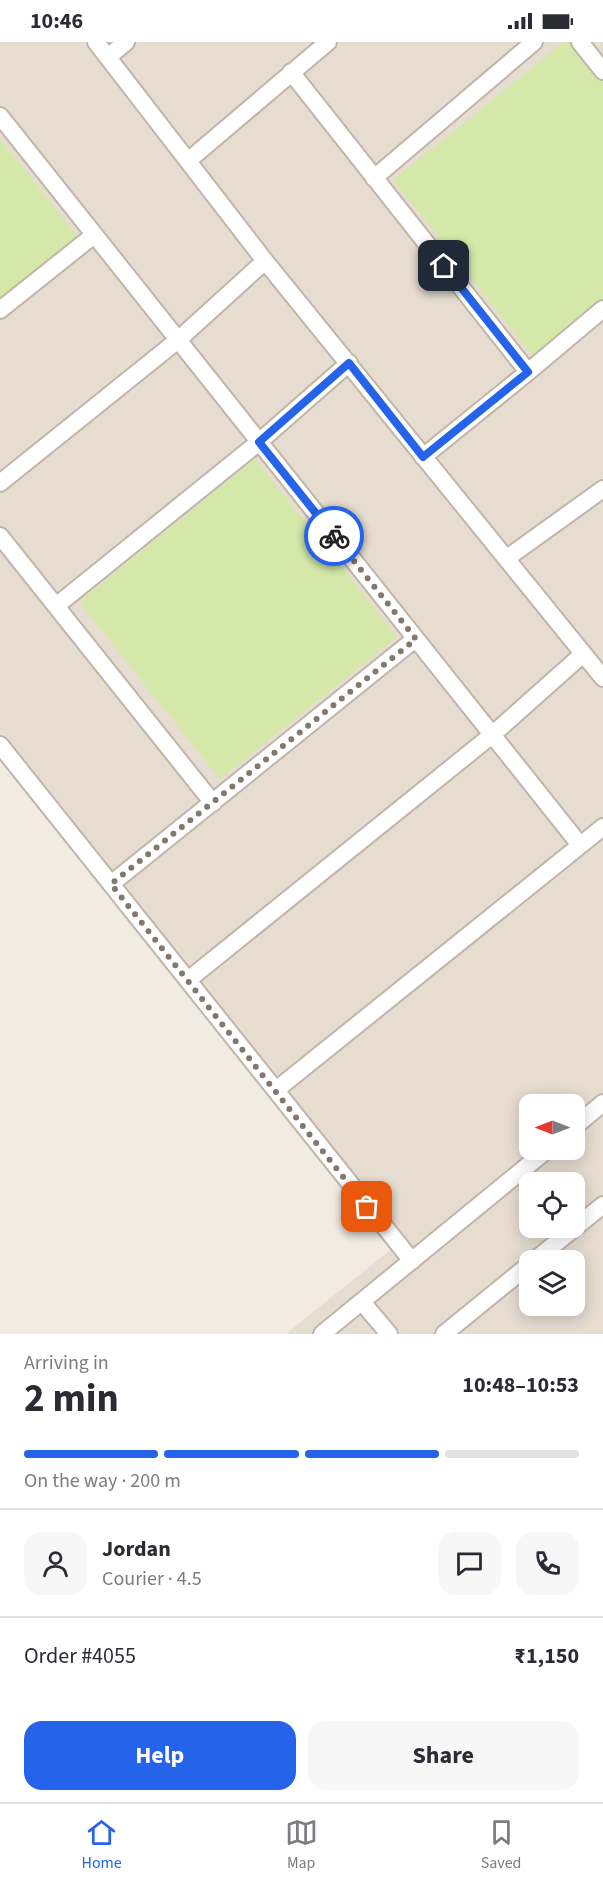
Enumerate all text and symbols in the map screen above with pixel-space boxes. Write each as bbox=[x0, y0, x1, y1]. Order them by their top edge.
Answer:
text: 10:46 bbox=[30, 5, 83, 37]
pin bbox=[418, 240, 469, 291]
icon: home bbox=[427, 249, 460, 282]
courier bbox=[304, 506, 364, 566]
icon: bike bbox=[318, 520, 351, 553]
north arrow bbox=[519, 1094, 585, 1160]
map controls bbox=[519, 1094, 585, 1316]
button: locate bbox=[519, 1172, 585, 1238]
pin bbox=[341, 1181, 392, 1232]
icon: bag bbox=[350, 1190, 383, 1223]
button: layers bbox=[519, 1250, 585, 1316]
text: Arriving in bbox=[24, 1349, 109, 1377]
text: 10:48–10:53 bbox=[462, 1369, 579, 1401]
text: 2 min bbox=[24, 1371, 119, 1427]
text: On the way · 200 m bbox=[24, 1467, 181, 1495]
button: person bbox=[24, 1532, 87, 1595]
button: chat bbox=[438, 1532, 501, 1595]
button: phone bbox=[516, 1532, 579, 1595]
text: Jordan bbox=[102, 1533, 171, 1565]
text: Courier · 4.5 bbox=[102, 1565, 202, 1593]
text: Order #4055 bbox=[24, 1640, 136, 1672]
text: ₹1,150 bbox=[514, 1640, 579, 1672]
button: Help bbox=[24, 1721, 296, 1790]
button: Share bbox=[308, 1721, 579, 1790]
tab: Home bbox=[81, 1816, 122, 1874]
tab: Map bbox=[285, 1816, 318, 1874]
tab: Saved bbox=[481, 1816, 522, 1874]

